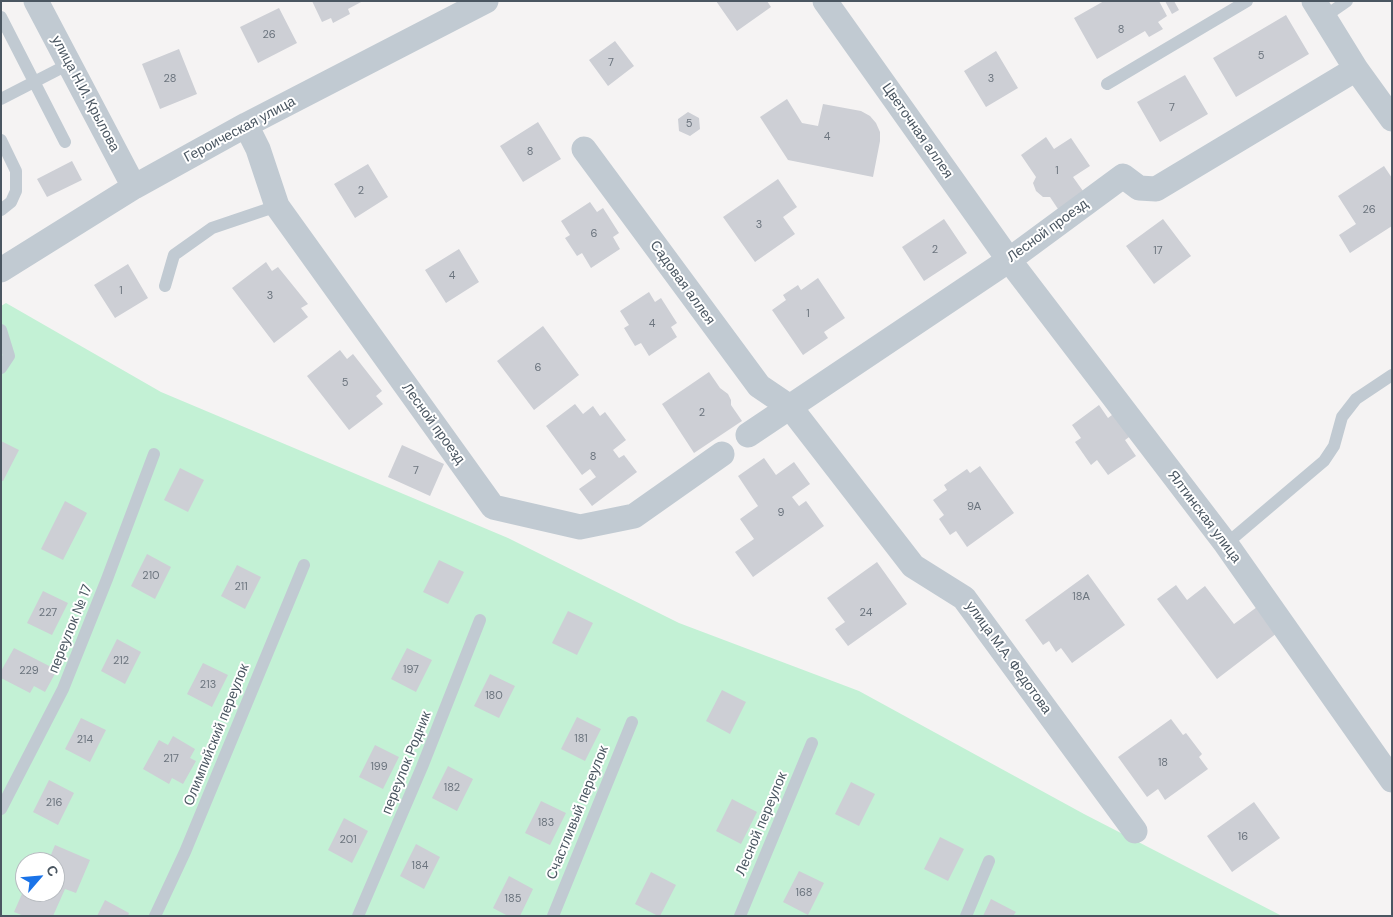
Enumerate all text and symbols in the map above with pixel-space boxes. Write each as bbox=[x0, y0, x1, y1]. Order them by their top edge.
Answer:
house number: 8 bbox=[1118, 23, 1124, 37]
house number: 26 bbox=[262, 28, 276, 42]
street label: улица Н.И. Крылова bbox=[47, 33, 123, 155]
house number: 5 bbox=[1258, 49, 1264, 63]
house number: 7 bbox=[608, 56, 614, 70]
house number: 28 bbox=[164, 72, 176, 86]
house number: 3 bbox=[988, 72, 994, 86]
street label: Цветочная аллея bbox=[878, 80, 956, 182]
street label: Героическая улица bbox=[181, 93, 299, 167]
house number: 7 bbox=[1169, 101, 1175, 115]
house number: 5 bbox=[686, 117, 692, 131]
house number: 4 bbox=[824, 130, 830, 144]
house number: 8 bbox=[527, 145, 533, 159]
house number: 1 bbox=[1055, 164, 1059, 178]
house number: 2 bbox=[358, 184, 364, 198]
street label: Лесной проезд bbox=[1004, 196, 1092, 266]
house number: 26 bbox=[1362, 203, 1376, 217]
house number: 3 bbox=[756, 218, 762, 232]
house number: 6 bbox=[591, 227, 597, 241]
street label: Садовая аллея bbox=[646, 238, 718, 328]
house number: 2 bbox=[932, 243, 938, 257]
house number: 17 bbox=[1153, 244, 1163, 258]
house number: 4 bbox=[449, 269, 455, 283]
house number: 1 bbox=[119, 284, 123, 298]
house number: 3 bbox=[267, 289, 273, 303]
house number: 1 bbox=[806, 307, 810, 321]
house number: 4 bbox=[649, 317, 655, 331]
house number: 6 bbox=[535, 361, 541, 375]
house number: 5 bbox=[342, 376, 348, 390]
street label: Лесной проезд bbox=[398, 380, 468, 468]
house number: 2 bbox=[699, 406, 705, 420]
house number: 8 bbox=[590, 450, 596, 464]
house number: 7 bbox=[413, 464, 419, 478]
street label: Ялтинская улица bbox=[1164, 468, 1244, 566]
house number: 9А bbox=[967, 500, 981, 514]
house number: 9 bbox=[778, 506, 784, 520]
house number: 210 bbox=[142, 569, 160, 583]
house number: 211 bbox=[234, 580, 248, 594]
street label: переулок № 17 bbox=[46, 582, 96, 676]
house number: 18А bbox=[1072, 590, 1090, 604]
street label: улица М.А. Федотова bbox=[961, 598, 1055, 718]
house number: 227 bbox=[39, 606, 57, 620]
house number: 24 bbox=[860, 606, 872, 620]
house number: 212 bbox=[113, 654, 129, 668]
street label: Олимпийский переулок bbox=[181, 661, 253, 809]
house number: 197 bbox=[403, 663, 419, 677]
house number: 229 bbox=[19, 664, 39, 678]
house number: 213 bbox=[200, 678, 216, 692]
house number: 180 bbox=[485, 689, 503, 703]
street label: переулок Родник bbox=[379, 709, 435, 817]
house number: 181 bbox=[574, 732, 588, 746]
house number: 214 bbox=[77, 733, 93, 747]
street label: Счастливый переулок bbox=[543, 744, 613, 882]
house number: 217 bbox=[163, 752, 179, 766]
house number: 18 bbox=[1158, 756, 1168, 770]
house number: 199 bbox=[370, 760, 388, 774]
street label: Лесной переулок bbox=[733, 770, 791, 878]
house number: 182 bbox=[444, 781, 460, 795]
house number: 216 bbox=[46, 796, 62, 810]
house number: 183 bbox=[538, 816, 554, 830]
house number: 16 bbox=[1238, 830, 1248, 844]
house number: 201 bbox=[339, 833, 357, 847]
north arrow bbox=[15, 852, 65, 902]
house number: 184 bbox=[412, 859, 428, 873]
text: С bbox=[42, 862, 63, 879]
house number: 168 bbox=[795, 886, 813, 900]
house number: 185 bbox=[505, 892, 521, 906]

